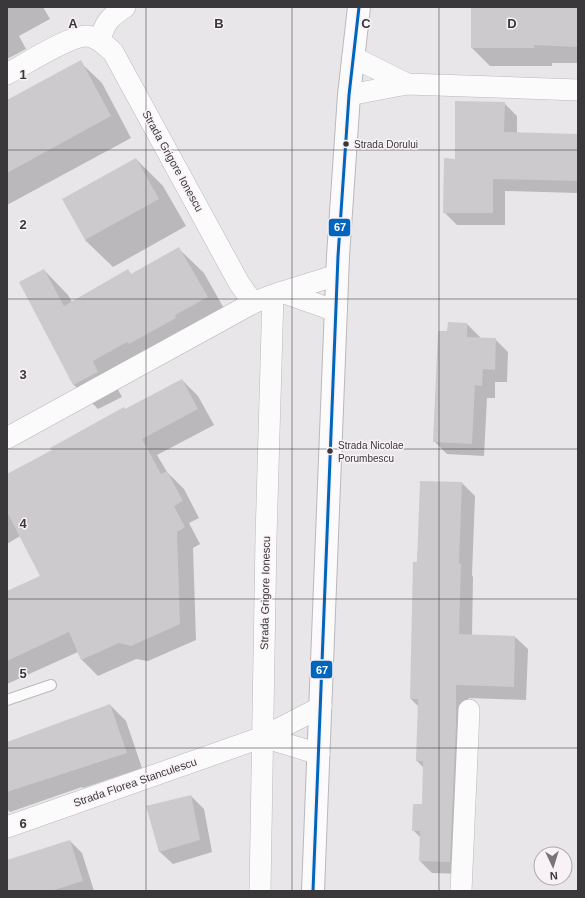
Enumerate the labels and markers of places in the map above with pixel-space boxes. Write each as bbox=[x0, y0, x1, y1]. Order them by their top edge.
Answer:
marker: Strada Dorului bbox=[341, 139, 351, 149]
place label: Strada Dorului bbox=[354, 139, 418, 150]
place label: Strada Nicolae Porumbescu bbox=[338, 440, 404, 464]
marker: Strada Nicolae Porumbescu bbox=[325, 446, 335, 456]

